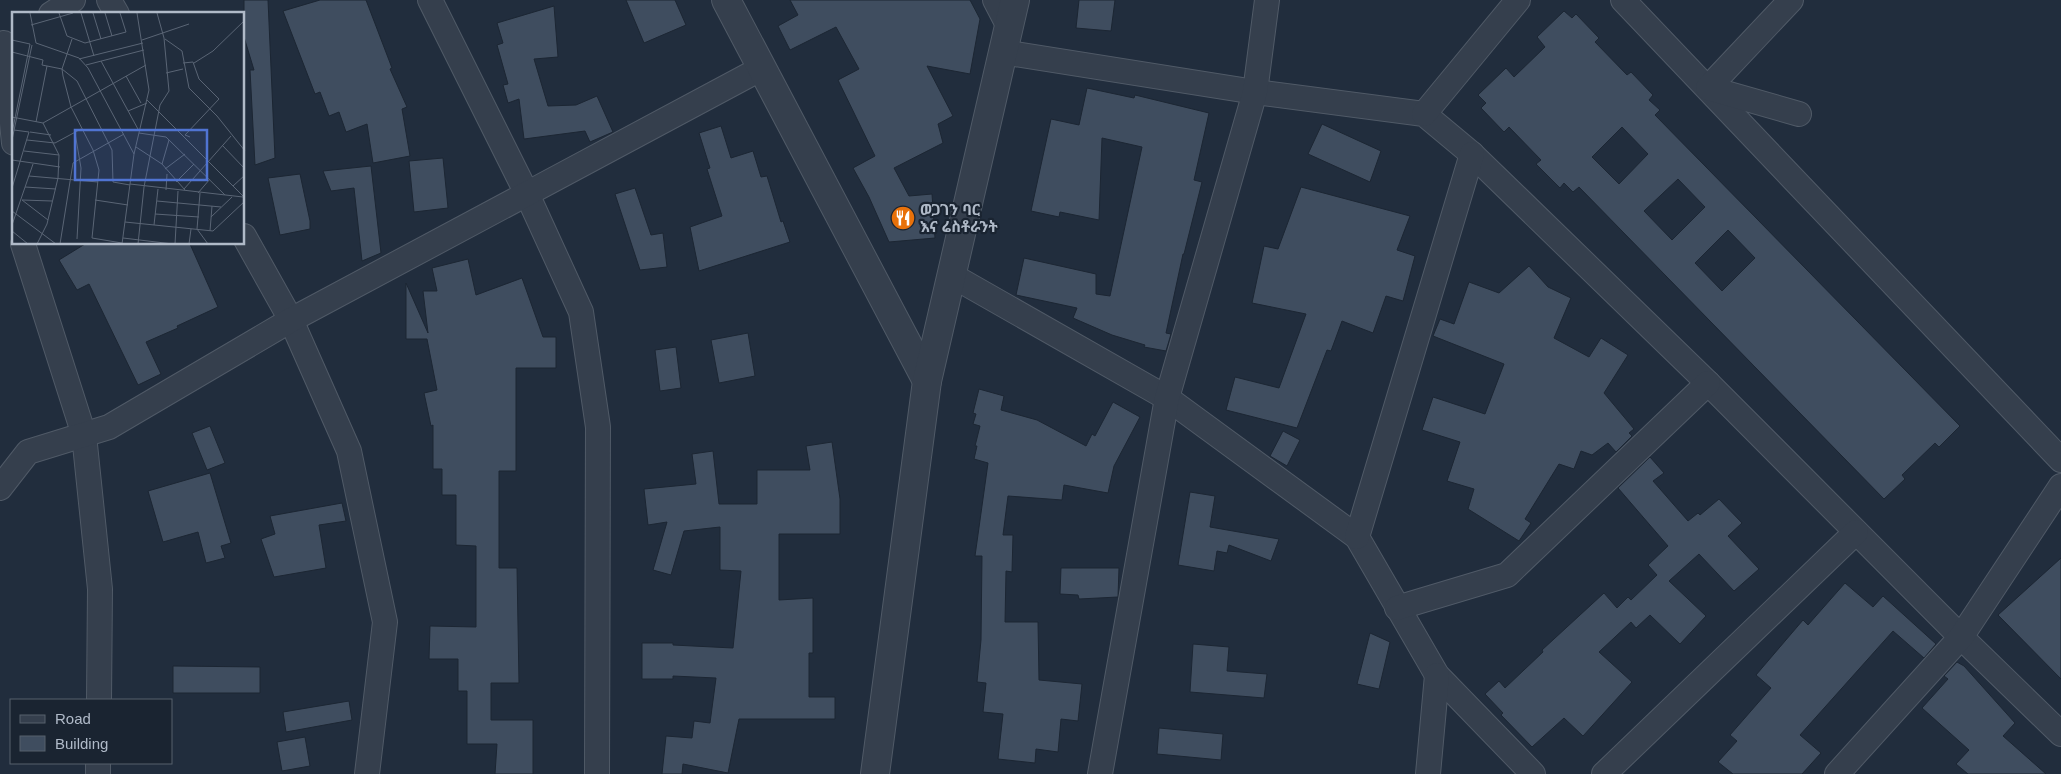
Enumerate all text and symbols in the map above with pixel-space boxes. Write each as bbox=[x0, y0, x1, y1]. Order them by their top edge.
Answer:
inset map bbox=[12, 12, 245, 245]
place label: ወጋገን ባር እና ሬስቶራንት bbox=[920, 201, 998, 235]
restaurant icon: ወጋገን ባር እና ሬስቶራንት bbox=[890, 205, 916, 231]
legend bbox=[10, 699, 172, 764]
text: Road bbox=[55, 710, 91, 727]
text: Building bbox=[55, 735, 108, 752]

